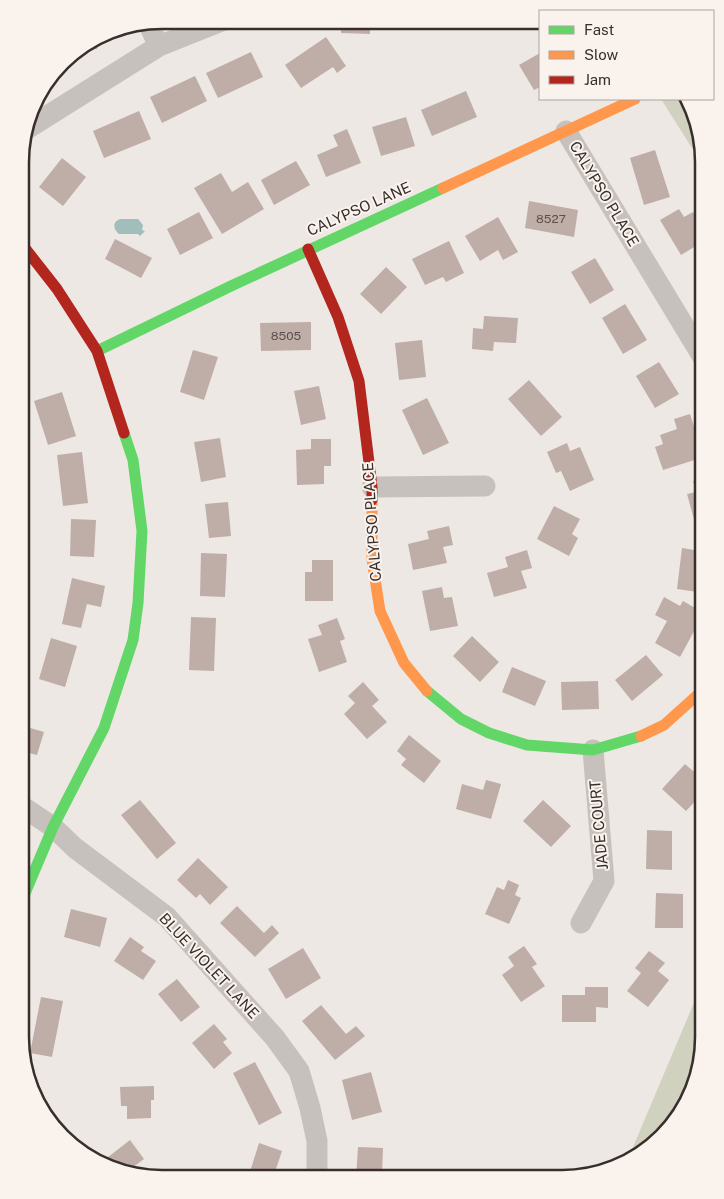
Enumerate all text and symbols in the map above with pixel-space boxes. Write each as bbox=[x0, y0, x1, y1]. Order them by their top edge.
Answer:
legend bbox=[539, 10, 714, 100]
text: Fast bbox=[584, 21, 614, 38]
text: Slow bbox=[584, 46, 619, 63]
text: Jam bbox=[584, 71, 611, 88]
street label: CALYPSO PLACE bbox=[566, 138, 643, 249]
street label: CALYPSO LANE bbox=[304, 178, 413, 239]
house number: 8527 bbox=[536, 212, 566, 226]
house number: 8505 bbox=[271, 329, 302, 343]
street label: CALYPSO PLACE bbox=[359, 462, 384, 582]
street label: JADE COURT bbox=[586, 779, 611, 871]
street label: BLUE VIOLET LANE bbox=[156, 909, 263, 1022]

